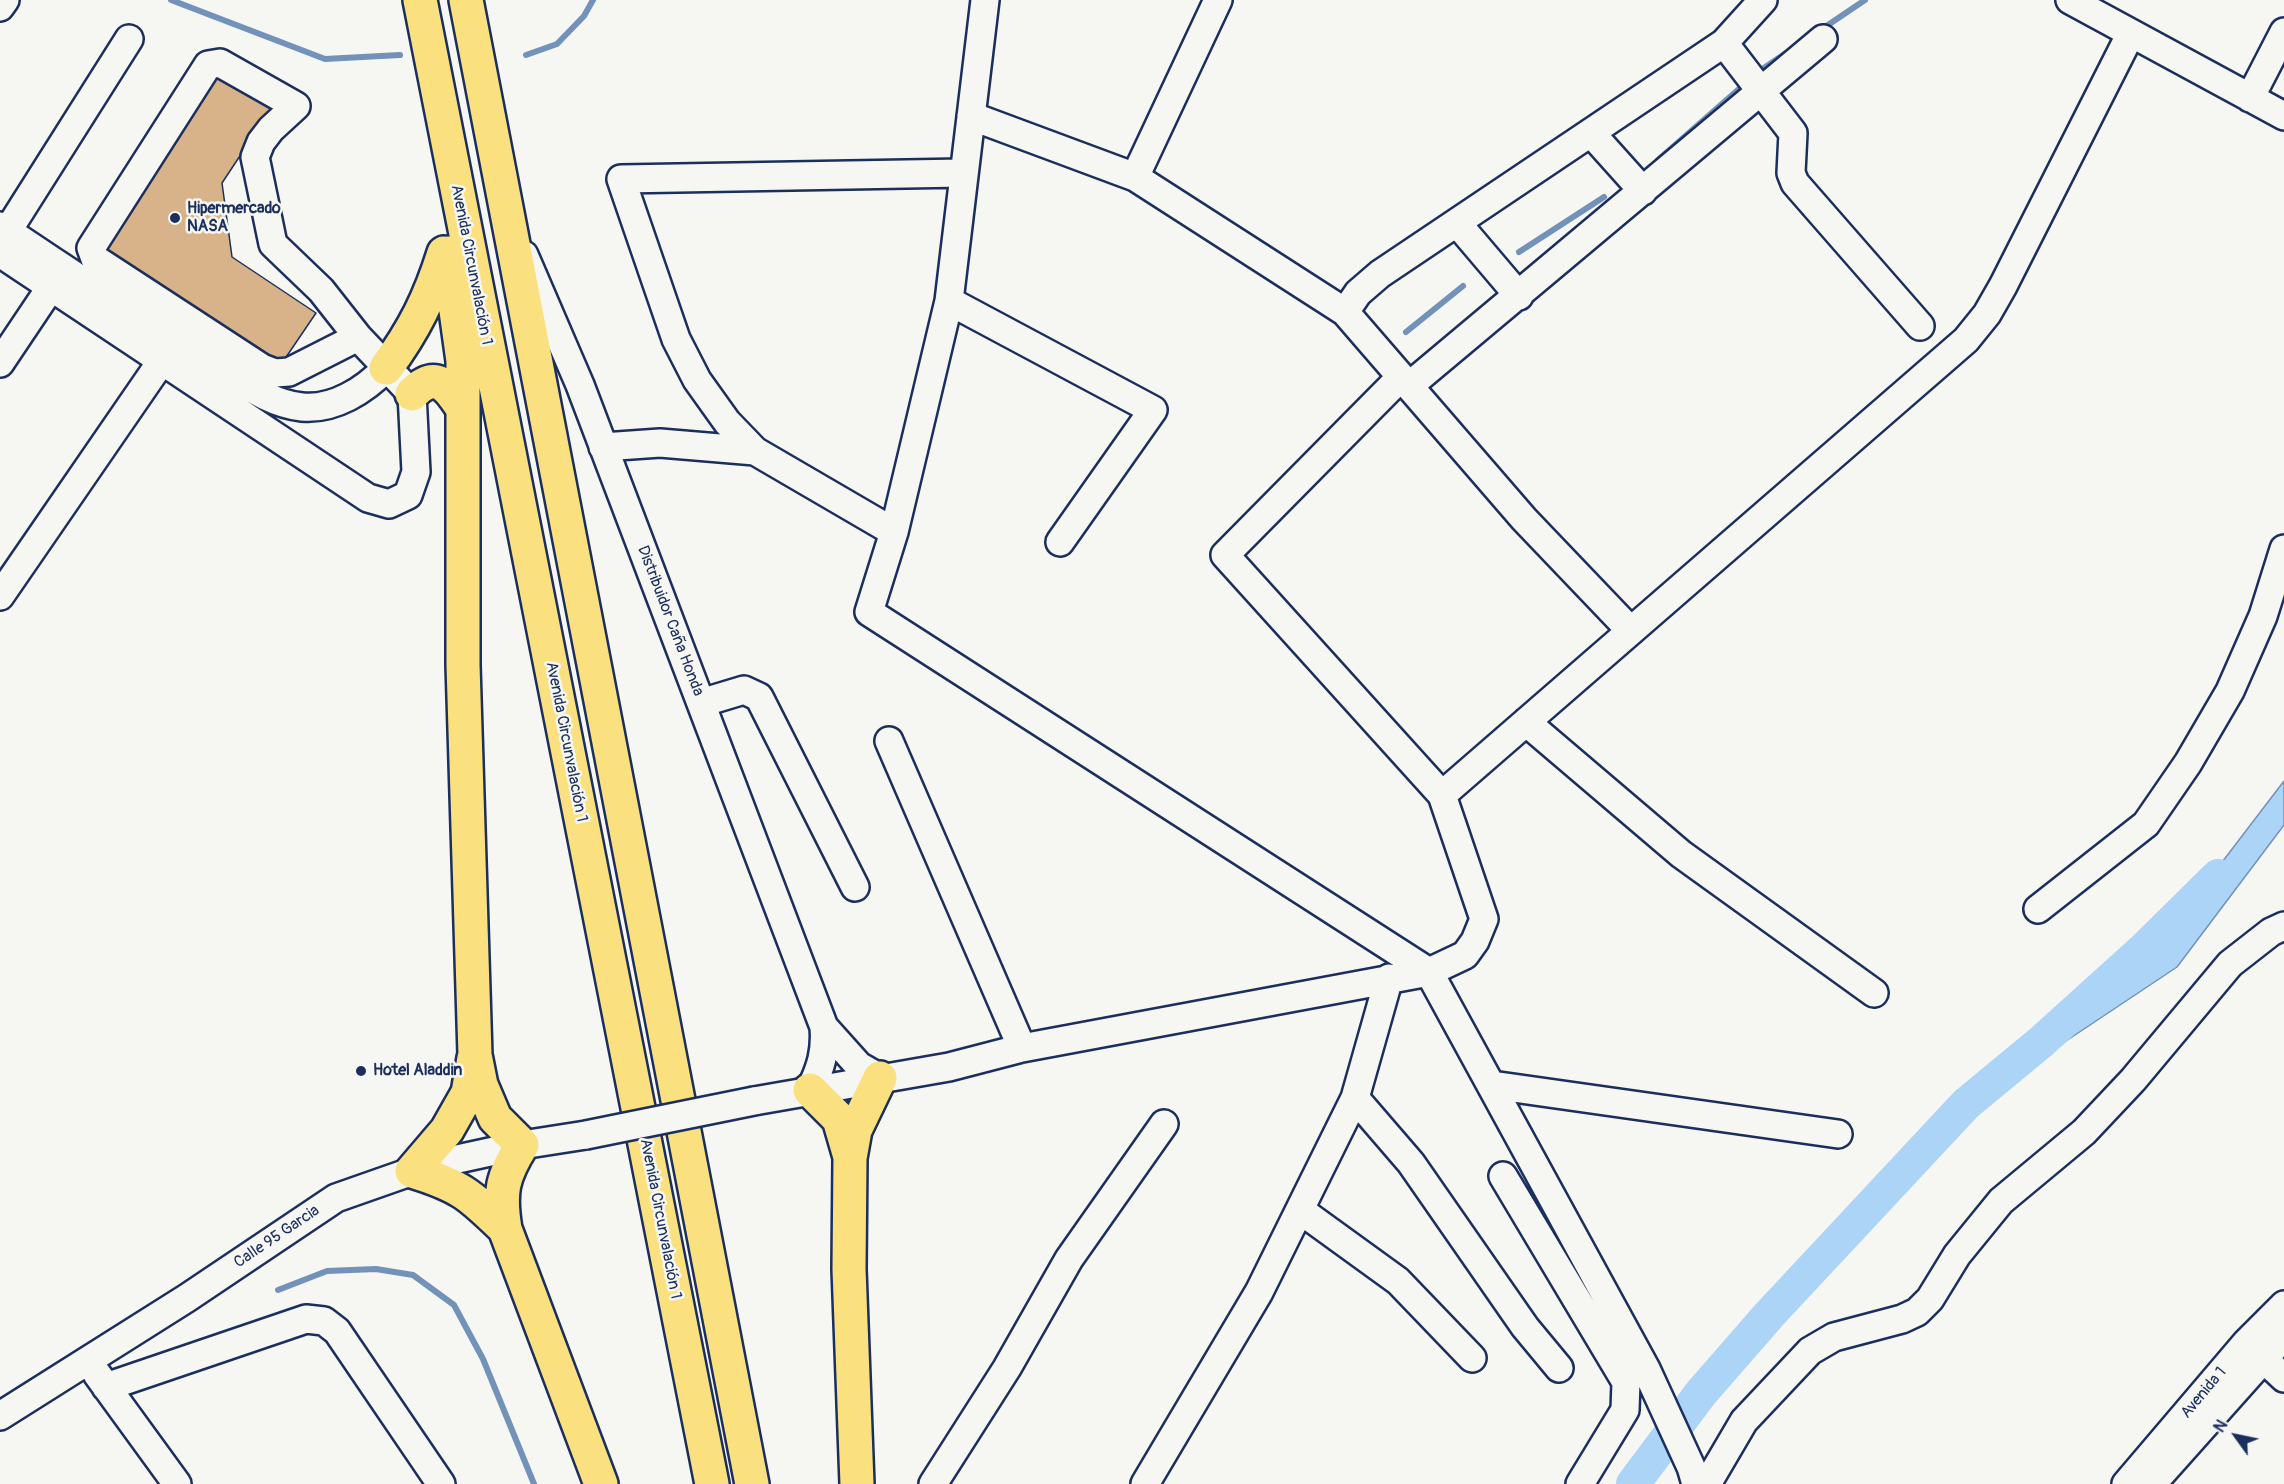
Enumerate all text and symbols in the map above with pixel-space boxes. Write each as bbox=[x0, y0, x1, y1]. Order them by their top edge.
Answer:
street label: Avenida Circunvalación 1 bbox=[446, 183, 496, 347]
place label: Hipermercado NASA bbox=[187, 199, 281, 237]
marker: Hipermercado NASA bbox=[168, 211, 182, 225]
street label: Distribuidor Caña Honda bbox=[632, 543, 708, 699]
street label: Avenida Circunvalación 1 bbox=[541, 660, 591, 824]
place label: Hotel Aladdin bbox=[373, 1061, 462, 1081]
marker: Hotel Aladdin bbox=[354, 1064, 368, 1078]
street label: Avenida Circunvalación 1 bbox=[635, 1137, 685, 1301]
street label: Calle 95 Garcia bbox=[231, 1201, 323, 1273]
street label: Avenida 1 bbox=[2177, 1363, 2231, 1423]
north arrow bbox=[2206, 1406, 2266, 1466]
text: N bbox=[2210, 1416, 2232, 1436]

